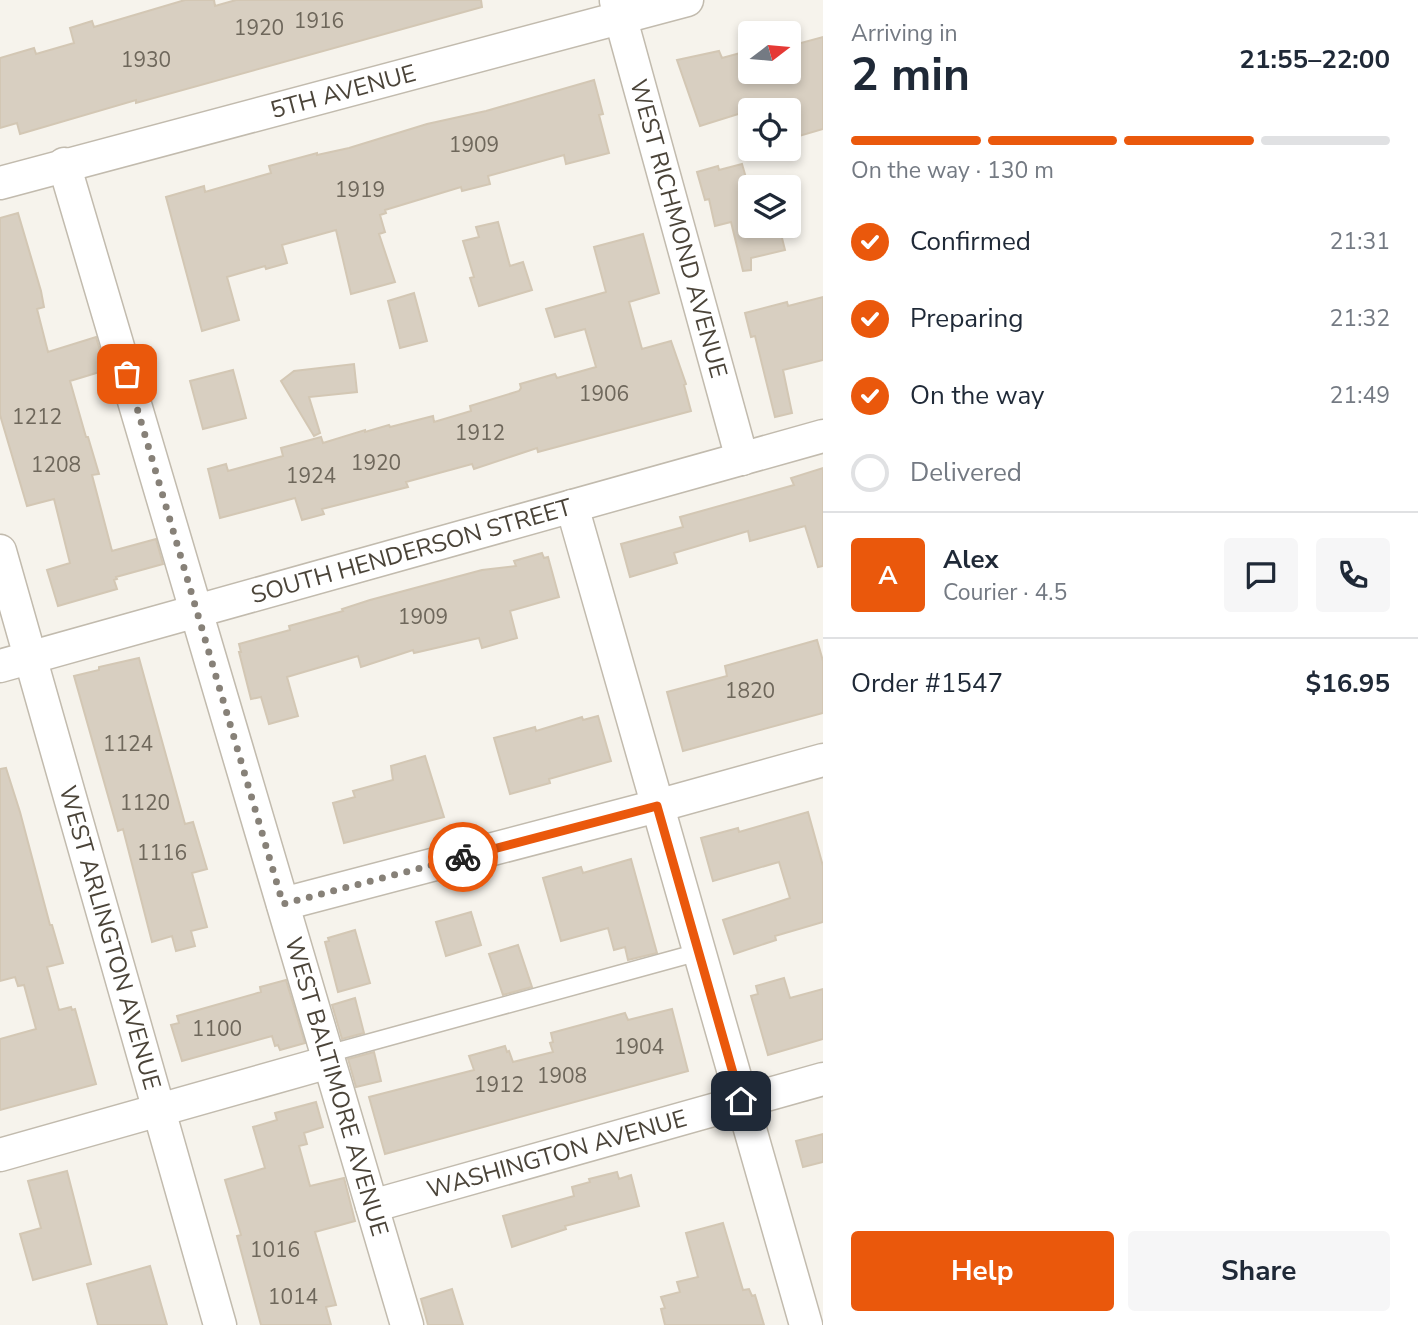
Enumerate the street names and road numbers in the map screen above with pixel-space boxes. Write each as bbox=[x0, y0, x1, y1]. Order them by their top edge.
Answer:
street label: 5TH AVENUE bbox=[267, 57, 419, 126]
street label: WEST RICHMOND AVENUE bbox=[622, 76, 735, 382]
street label: SOUTH HENDERSON STREET bbox=[247, 491, 576, 611]
street label: WEST ARLINGTON AVENUE bbox=[52, 782, 168, 1093]
street label: WEST BALTIMORE AVENUE bbox=[277, 933, 396, 1240]
street label: WASHINGTON AVENUE bbox=[423, 1102, 690, 1206]

